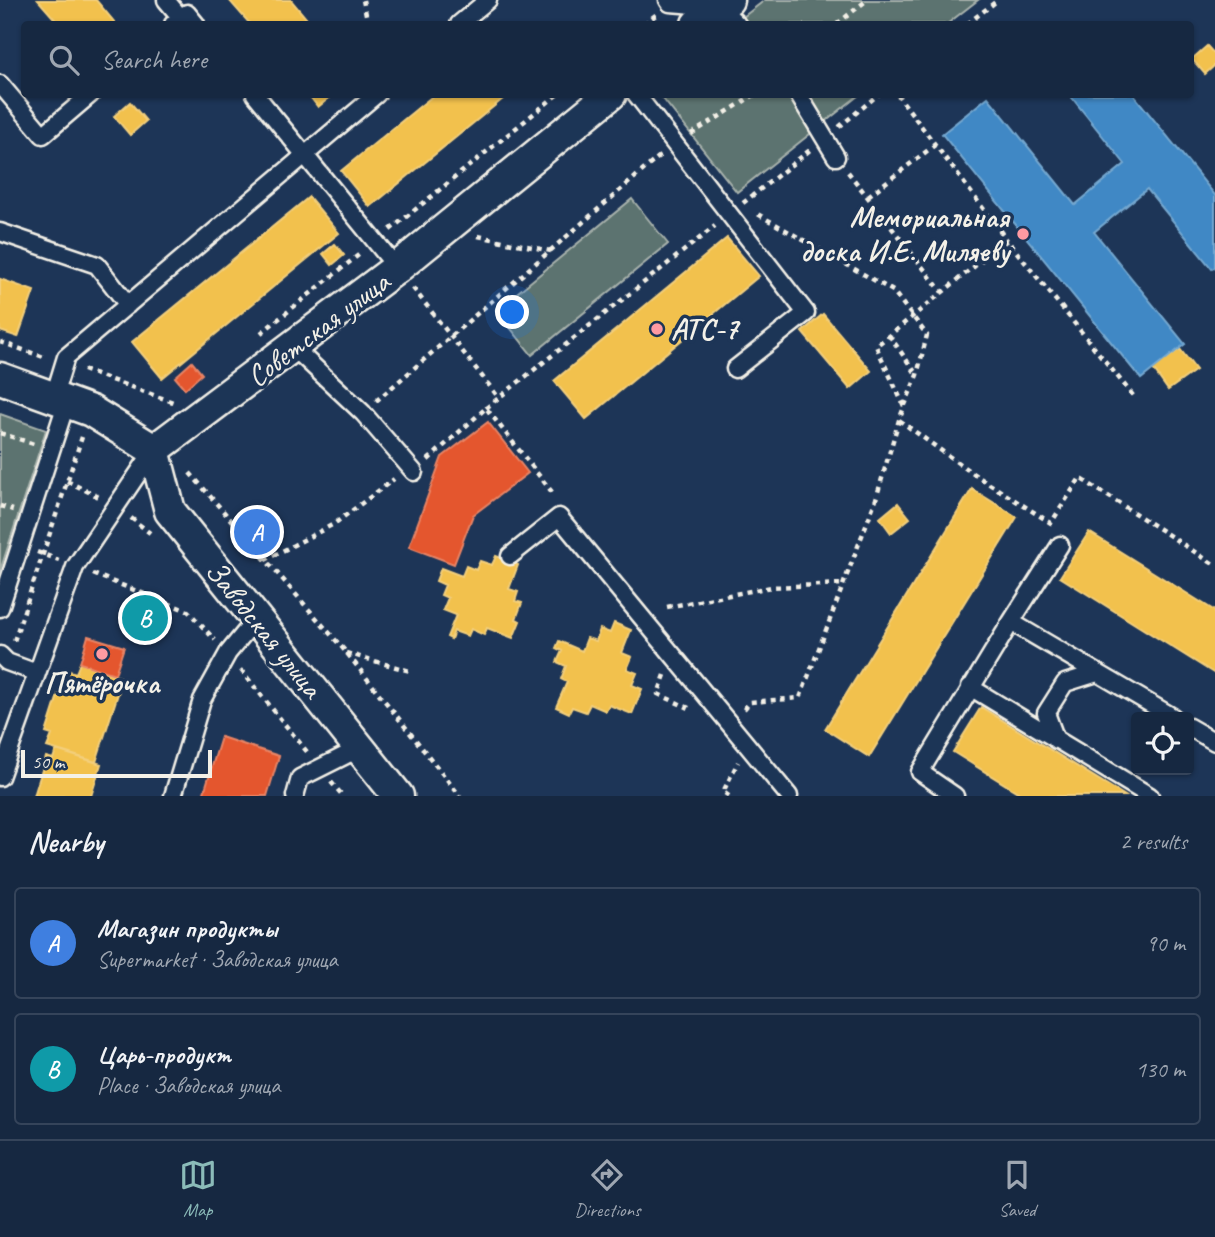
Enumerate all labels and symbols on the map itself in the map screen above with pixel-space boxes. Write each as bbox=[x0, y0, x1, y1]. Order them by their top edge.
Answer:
place label: Мемориальная доска И.Е. Миляеву bbox=[800, 198, 1012, 270]
marker: Мемориальная доска И.Е. Миляеву bbox=[1015, 226, 1031, 242]
street label: Советская улица bbox=[239, 262, 399, 395]
your location bbox=[495, 295, 529, 329]
place label: АТС-7 bbox=[671, 310, 742, 348]
marker: АТС-7 bbox=[649, 321, 665, 337]
pin: A bbox=[234, 506, 280, 558]
street label: Заводская улица bbox=[197, 552, 332, 707]
pin: B bbox=[122, 592, 168, 644]
marker: Пятёрочка bbox=[94, 646, 110, 662]
place label: Пятёрочка bbox=[45, 664, 161, 702]
scale bar bbox=[21, 747, 212, 779]

